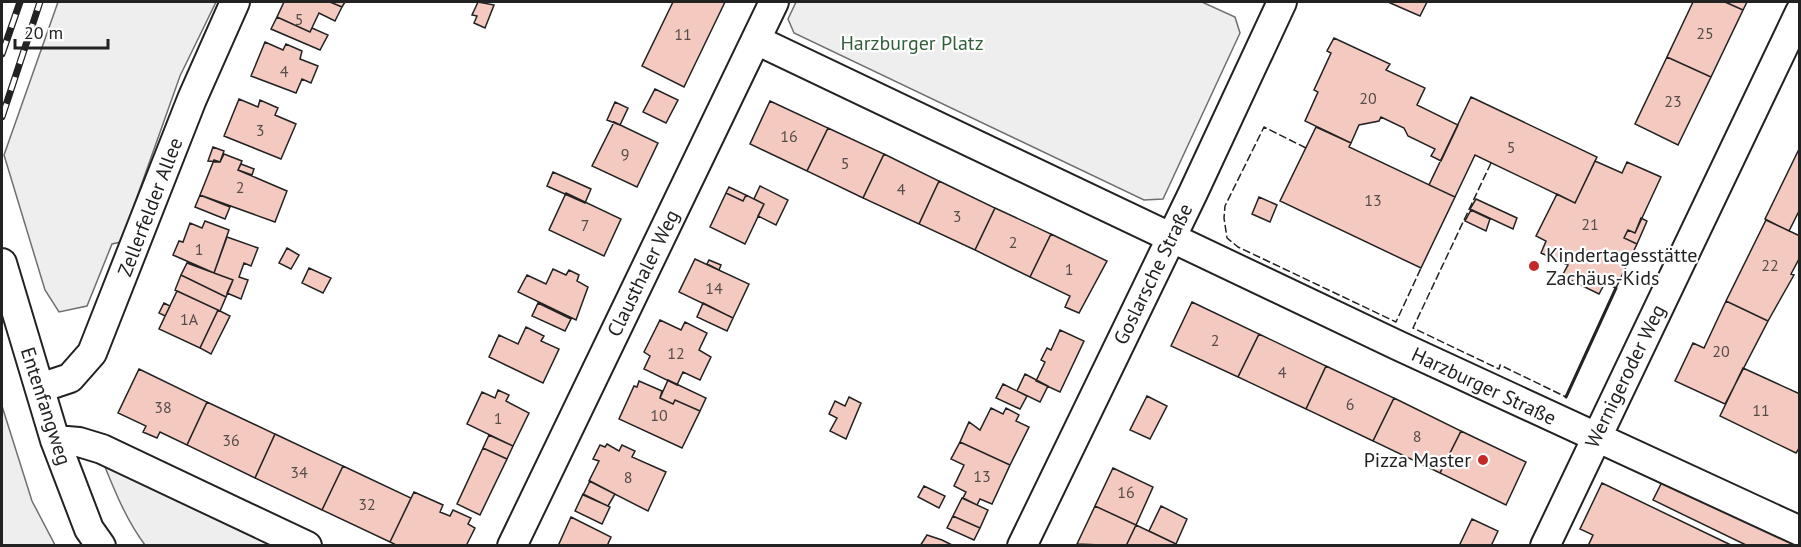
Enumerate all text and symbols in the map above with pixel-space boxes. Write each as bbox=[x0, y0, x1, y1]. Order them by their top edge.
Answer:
house number: 5 bbox=[295, 9, 303, 29]
scale bar bbox=[15, 12, 108, 50]
text: 20 m bbox=[24, 21, 63, 44]
house number: 25 bbox=[1696, 23, 1714, 43]
house number: 11 bbox=[674, 24, 692, 44]
park label: Harzburger Platz bbox=[840, 30, 984, 56]
house number: 4 bbox=[280, 61, 289, 81]
house number: 20 bbox=[1359, 88, 1377, 108]
house number: 23 bbox=[1664, 91, 1682, 111]
house number: 3 bbox=[256, 120, 264, 140]
house number: 16 bbox=[780, 126, 798, 146]
street label: Zellerfelder Allee bbox=[112, 134, 188, 280]
house number: 5 bbox=[1507, 137, 1515, 157]
house number: 9 bbox=[621, 144, 629, 164]
house number: 5 bbox=[841, 153, 849, 173]
house number: 2 bbox=[236, 177, 244, 197]
house number: 4 bbox=[897, 179, 906, 199]
house number: 13 bbox=[1364, 190, 1382, 210]
street label: Goslarsche Straße bbox=[1108, 199, 1198, 349]
street label: Clausthaler Weg bbox=[601, 205, 685, 341]
house number: 3 bbox=[953, 206, 961, 226]
house number: 21 bbox=[1581, 214, 1599, 234]
house number: 7 bbox=[581, 215, 589, 235]
house number: 2 bbox=[1009, 232, 1017, 252]
house number: 1 bbox=[195, 239, 203, 259]
place label: Kindertagesstätte Zachäus-Kids bbox=[1546, 242, 1697, 291]
house number: 22 bbox=[1761, 255, 1779, 275]
house number: 1 bbox=[1065, 259, 1073, 279]
marker: Kindertagesstätte Zachäus-Kids bbox=[1527, 259, 1541, 273]
house number: 14 bbox=[705, 278, 723, 298]
street label: Wernigeroder Weg bbox=[1579, 300, 1671, 452]
house number: 1A bbox=[180, 309, 199, 329]
house number: 2 bbox=[1211, 330, 1219, 350]
street label: Harzburger Straße bbox=[1408, 341, 1560, 431]
house number: 20 bbox=[1712, 341, 1730, 361]
house number: 12 bbox=[667, 343, 685, 363]
street label: Entenfangweg bbox=[15, 344, 77, 468]
house number: 4 bbox=[1278, 362, 1287, 382]
house number: 6 bbox=[1346, 394, 1354, 414]
house number: 38 bbox=[154, 397, 172, 417]
house number: 11 bbox=[1752, 400, 1770, 420]
house number: 10 bbox=[650, 405, 668, 425]
house number: 1 bbox=[494, 408, 502, 428]
house number: 8 bbox=[1413, 426, 1421, 446]
house number: 36 bbox=[222, 430, 240, 450]
place label: Pizza Master bbox=[1364, 447, 1471, 473]
marker: Pizza Master bbox=[1476, 453, 1490, 467]
house number: 34 bbox=[290, 462, 308, 482]
house number: 13 bbox=[973, 466, 991, 486]
house number: 8 bbox=[624, 467, 632, 487]
house number: 16 bbox=[1117, 482, 1135, 502]
house number: 32 bbox=[358, 494, 376, 514]

